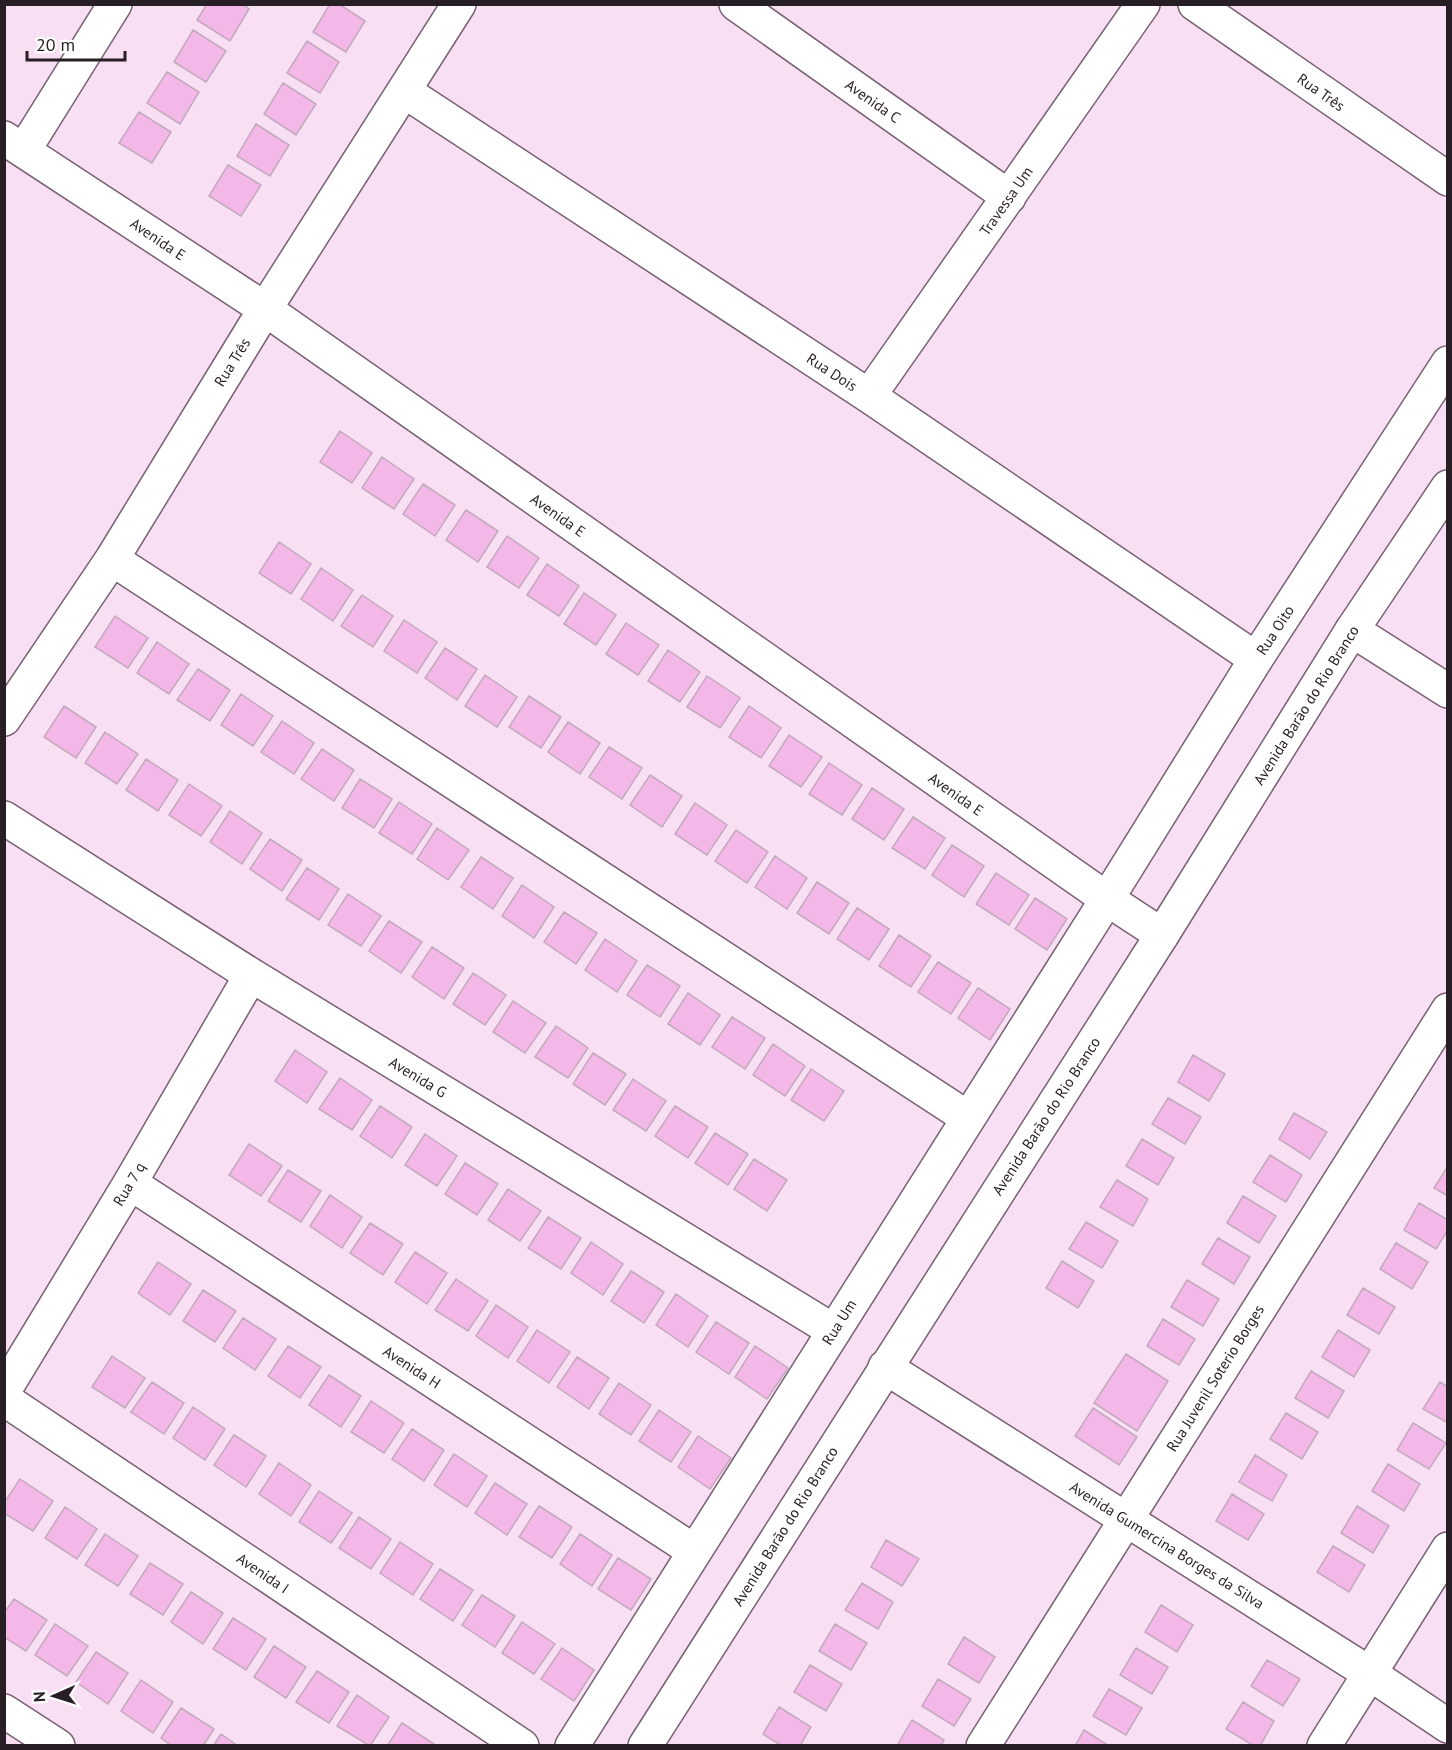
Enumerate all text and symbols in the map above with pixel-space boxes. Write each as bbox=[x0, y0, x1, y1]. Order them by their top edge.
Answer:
scale bar bbox=[27, 24, 124, 62]
text: 20 m bbox=[36, 33, 75, 56]
street label: Rua Três bbox=[1294, 69, 1348, 115]
street label: Avenida C bbox=[842, 75, 904, 127]
street label: Travessa Um bbox=[975, 163, 1037, 239]
street label: Avenida E bbox=[127, 214, 189, 264]
street label: Rua Três bbox=[210, 334, 254, 390]
street label: Rua Dois bbox=[803, 349, 861, 395]
street label: Avenida E bbox=[527, 489, 589, 541]
street label: Rua Oito bbox=[1252, 602, 1298, 658]
street label: Avenida Barão do Rio Branco bbox=[1249, 622, 1363, 788]
street label: Avenida E bbox=[925, 768, 987, 820]
street label: Avenida Barão do Rio Branco bbox=[988, 1033, 1104, 1199]
street label: Avenida G bbox=[386, 1052, 450, 1102]
street label: Rua 7 q bbox=[109, 1159, 149, 1209]
street label: Rua Um bbox=[818, 1296, 860, 1348]
street label: Rua Juvenil Soterio Borges bbox=[1162, 1301, 1268, 1455]
street label: Avenida H bbox=[380, 1341, 444, 1393]
street label: Avenida Barão do Rio Branco bbox=[728, 1443, 842, 1609]
street label: Avenida Gumercina Borges da Silva bbox=[1066, 1477, 1268, 1613]
street label: Avenida I bbox=[233, 1549, 293, 1597]
north arrow bbox=[24, 1666, 84, 1726]
text: N bbox=[29, 1691, 49, 1703]

